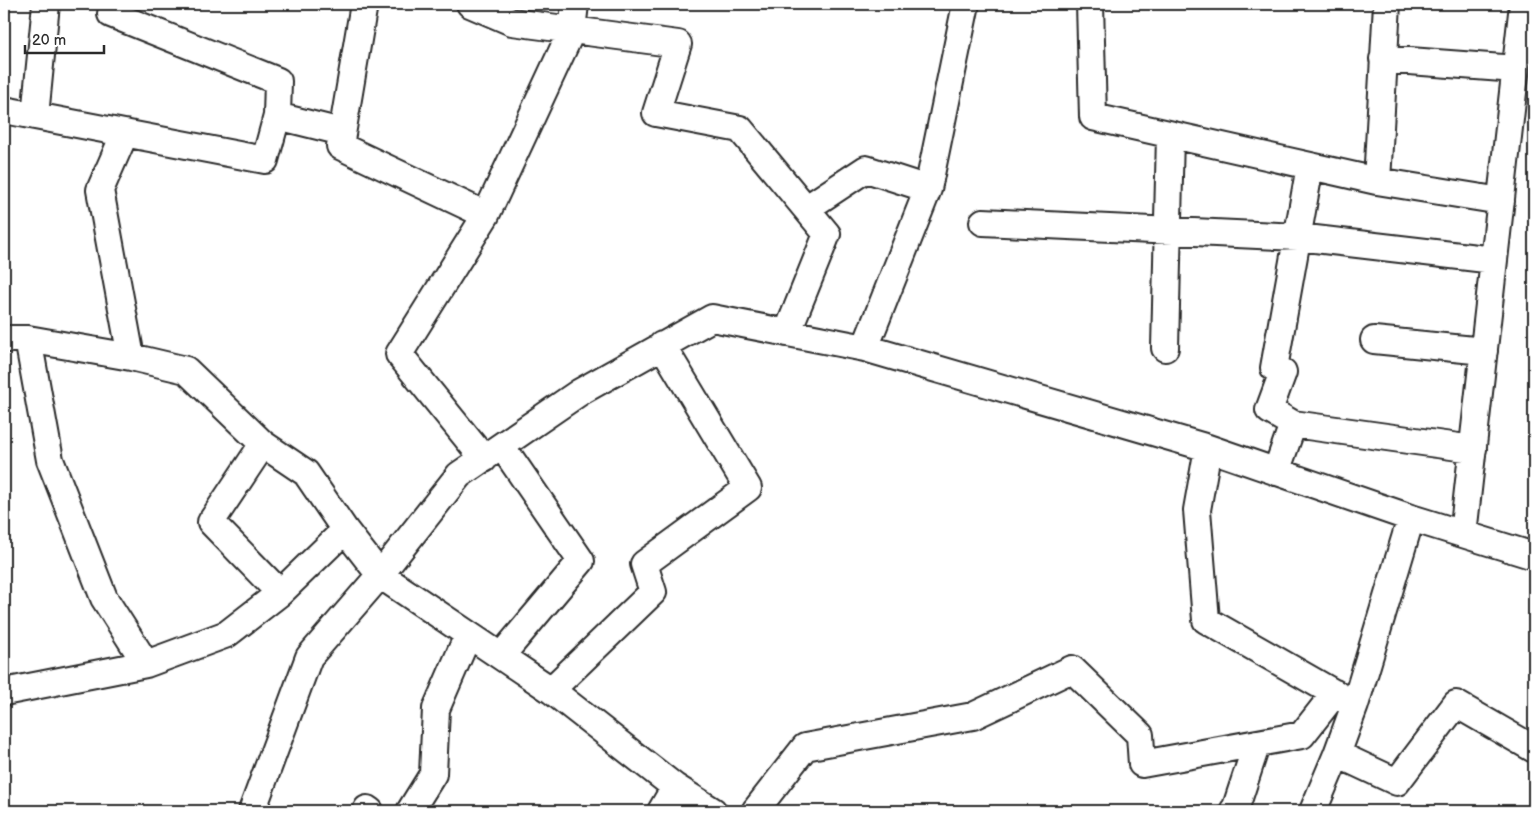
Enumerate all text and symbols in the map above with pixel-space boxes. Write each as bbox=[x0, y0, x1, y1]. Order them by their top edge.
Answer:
scale bar bbox=[25, 22, 104, 54]
text: 20 m bbox=[32, 31, 66, 50]

